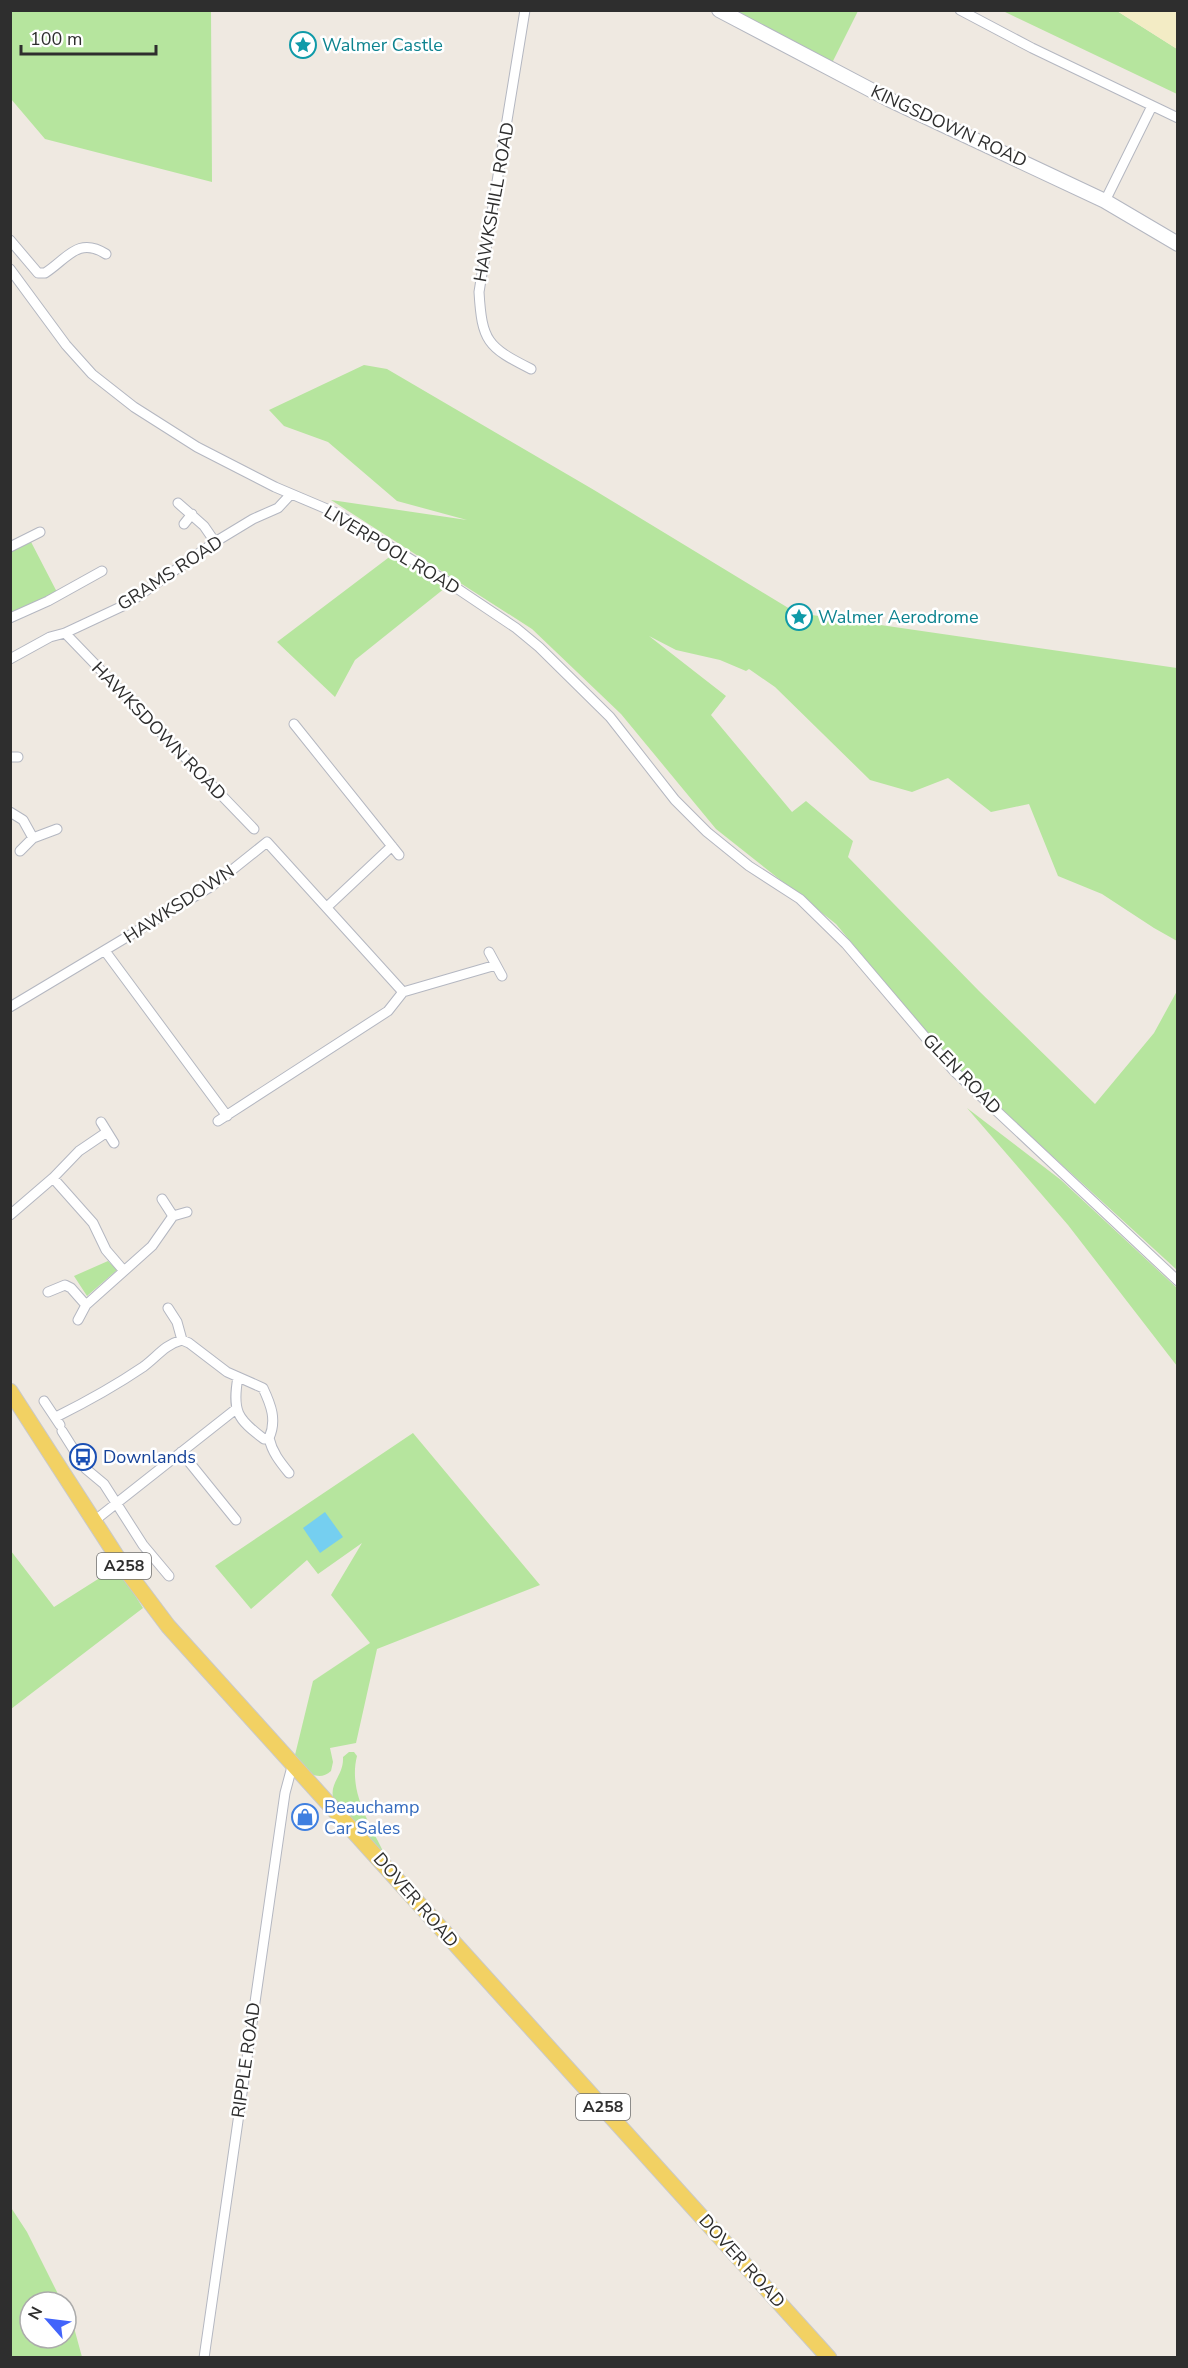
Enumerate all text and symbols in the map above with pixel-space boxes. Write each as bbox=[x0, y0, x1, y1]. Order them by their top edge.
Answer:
scale bar bbox=[21, 18, 156, 56]
text: 100 m bbox=[30, 27, 82, 51]
place icon: Walmer Castle bbox=[288, 30, 318, 60]
place label: Walmer Castle bbox=[322, 33, 443, 57]
street label: KINGSDOWN ROAD bbox=[867, 79, 1031, 173]
street label: HAWKSHILL ROAD bbox=[468, 120, 520, 284]
street label: LIVERPOOL ROAD bbox=[320, 500, 464, 600]
street label: GRAMS ROAD bbox=[113, 530, 227, 616]
place icon: Walmer Aerodrome bbox=[784, 602, 814, 632]
place label: Walmer Aerodrome bbox=[818, 605, 978, 629]
street label: HAWKSDOWN ROAD bbox=[86, 656, 232, 806]
street label: HAWKSDOWN bbox=[119, 859, 239, 949]
street label: GLEN ROAD bbox=[917, 1029, 1007, 1119]
bus stop icon: Downlands bbox=[68, 1442, 98, 1472]
place label: Downlands bbox=[103, 1445, 196, 1469]
road number: A258 bbox=[97, 1553, 151, 1579]
place label: Beauchamp Car Sales bbox=[324, 1795, 419, 1840]
shop icon: Beauchamp Car Sales bbox=[290, 1802, 320, 1832]
street label: DOVER ROAD bbox=[368, 1847, 464, 1953]
street label: RIPPLE ROAD bbox=[226, 2001, 266, 2119]
road number: A258 bbox=[576, 2094, 630, 2120]
street label: DOVER ROAD bbox=[693, 2209, 791, 2313]
north arrow bbox=[18, 2290, 78, 2350]
text: N bbox=[23, 2303, 48, 2324]

